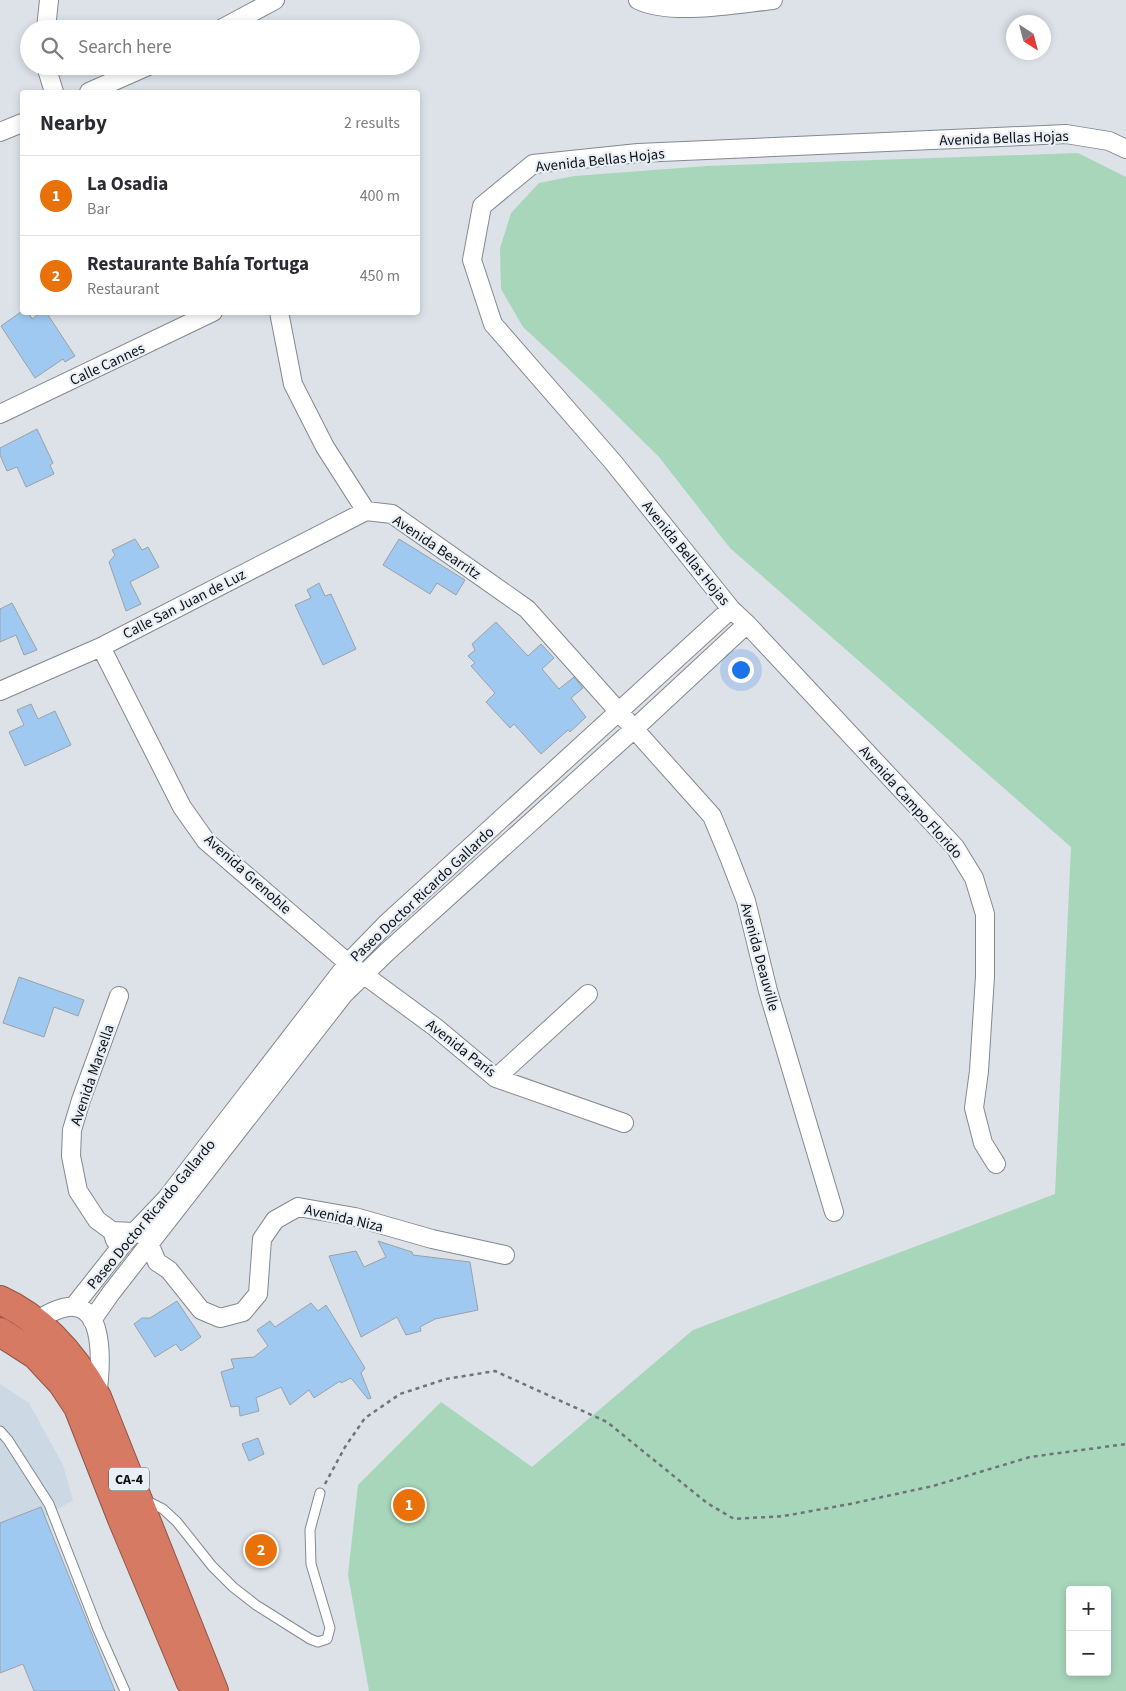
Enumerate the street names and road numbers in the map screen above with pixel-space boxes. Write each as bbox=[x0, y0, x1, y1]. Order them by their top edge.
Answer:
street label: Avenida Bellas Hojas bbox=[939, 126, 1069, 151]
street label: Avenida Bellas Hojas bbox=[535, 143, 666, 178]
street label: Calle Cannes bbox=[66, 338, 148, 391]
street label: Avenida Bellas Hojas bbox=[637, 496, 734, 610]
street label: Avenida Bearritz bbox=[388, 510, 485, 585]
street label: Calle San Juan de Luz bbox=[119, 564, 249, 645]
street label: Avenida Campo Florido bbox=[854, 741, 967, 864]
street label: Paseo Doctor Ricardo Gallardo bbox=[346, 822, 499, 967]
street label: Avenida Grenoble bbox=[199, 829, 296, 919]
street label: Avenida Deauville bbox=[735, 901, 784, 1014]
street label: Avenida París bbox=[421, 1014, 500, 1082]
street label: Avenida Marsella bbox=[65, 1022, 120, 1129]
street label: Paseo Doctor Ricardo Gallardo bbox=[82, 1135, 221, 1294]
street label: Avenida Niza bbox=[302, 1199, 385, 1238]
road number: CA-4 bbox=[109, 1468, 149, 1490]

